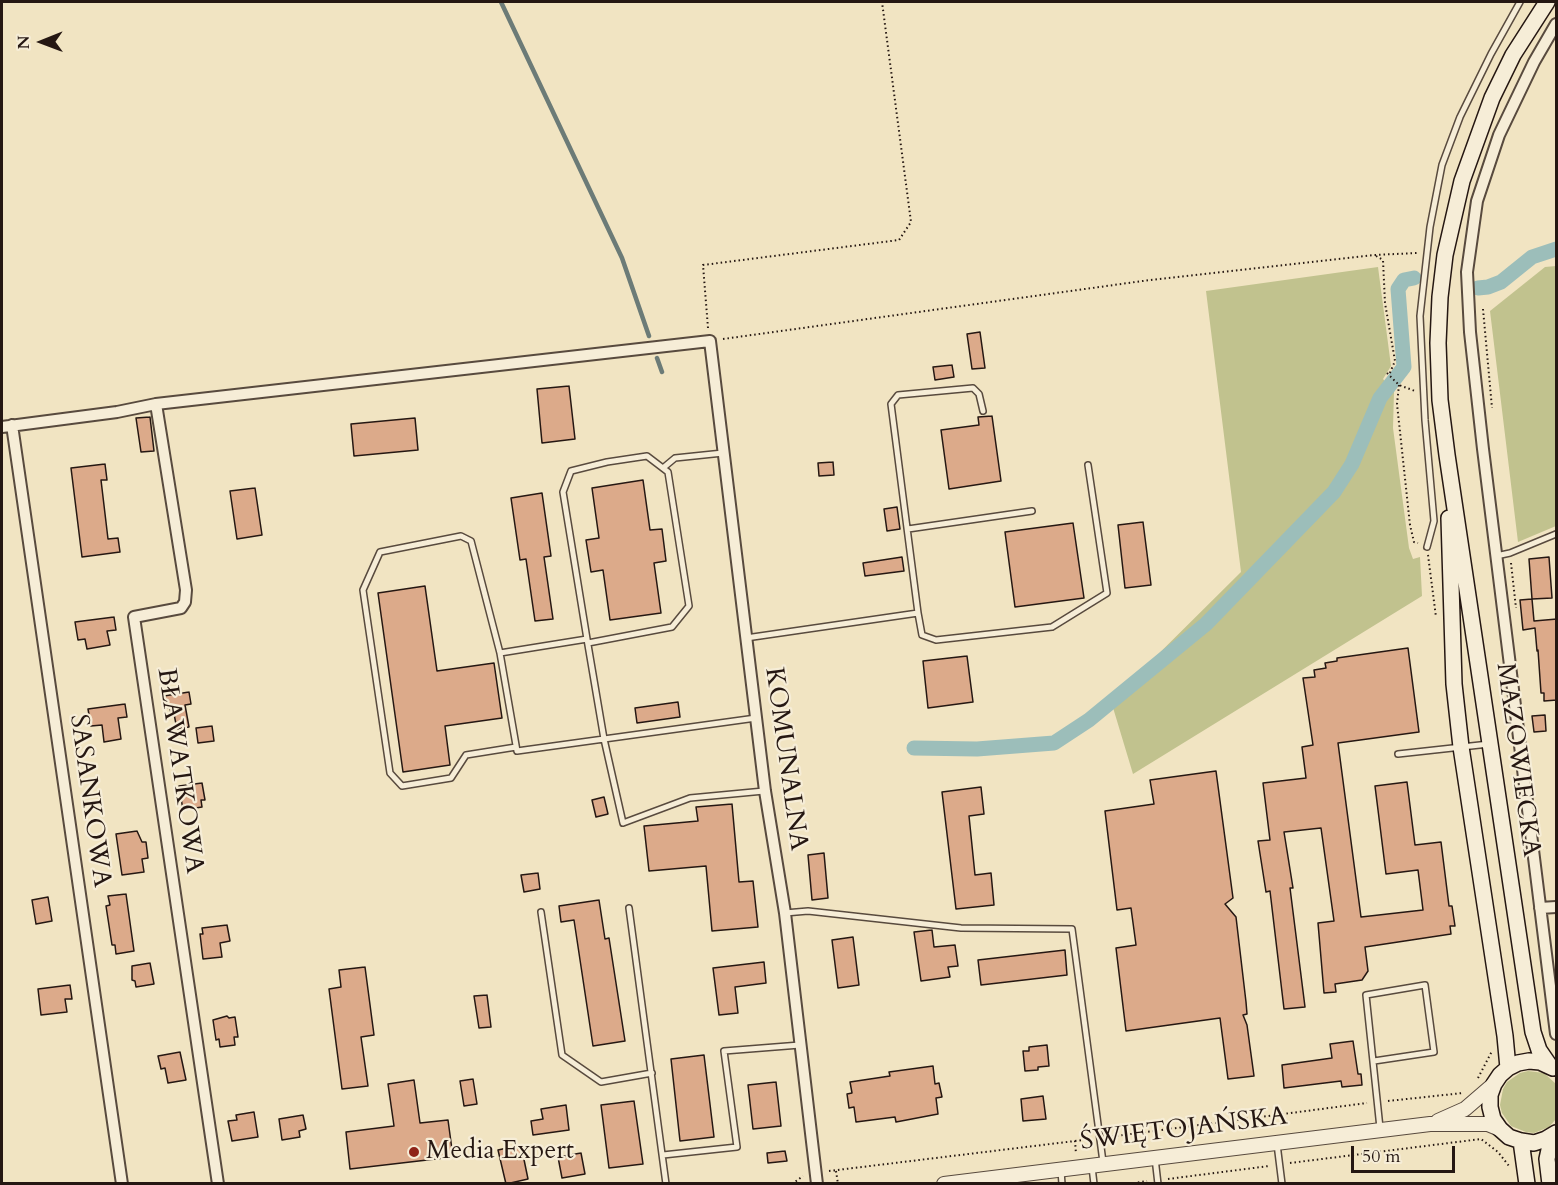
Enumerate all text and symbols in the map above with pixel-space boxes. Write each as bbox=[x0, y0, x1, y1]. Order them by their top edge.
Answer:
north arrow bbox=[12, 12, 72, 72]
text: N bbox=[13, 35, 35, 49]
street label: MAZOWIECKA bbox=[1488, 661, 1546, 859]
street label: KOMUNALNA bbox=[757, 665, 813, 853]
street label: BŁAWATKOWA bbox=[149, 666, 209, 876]
street label: SASANKOWA bbox=[61, 713, 117, 889]
street label: ŚWIĘTOJAŃSKA bbox=[1079, 1102, 1289, 1158]
scale bar bbox=[1354, 1134, 1458, 1172]
place label: Media Expert bbox=[426, 1136, 574, 1168]
text: 50 m bbox=[1362, 1144, 1401, 1169]
marker: Media Expert bbox=[407, 1145, 421, 1159]

